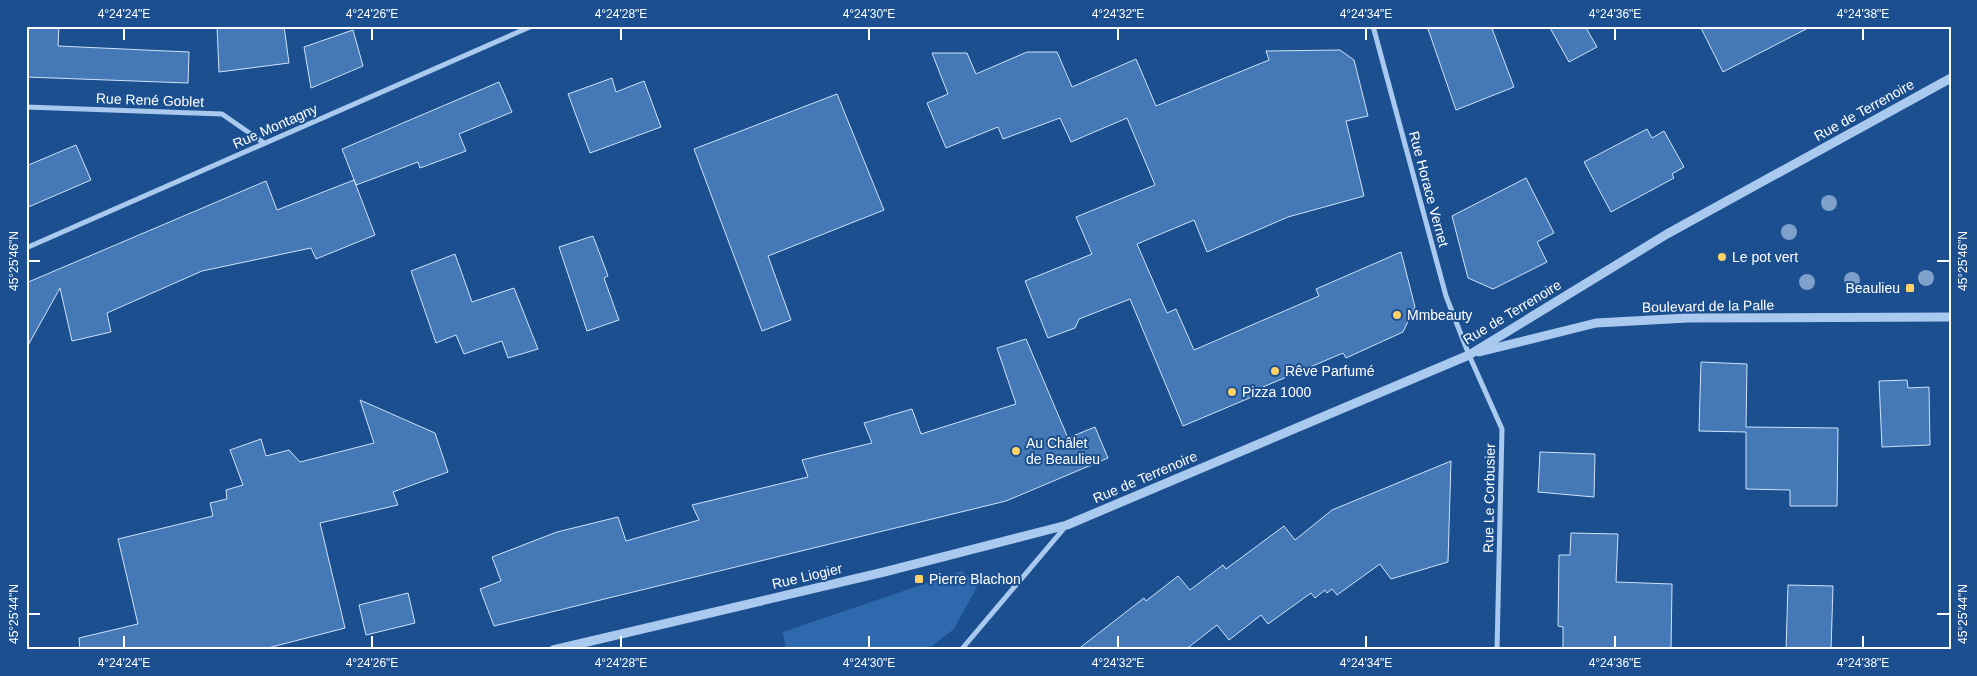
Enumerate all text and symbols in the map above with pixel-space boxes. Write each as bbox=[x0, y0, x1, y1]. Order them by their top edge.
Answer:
text: 4°24'24"E bbox=[98, 7, 150, 21]
text: 4°24'26"E bbox=[346, 7, 398, 21]
text: 4°24'28"E bbox=[595, 7, 647, 21]
text: 4°24'30"E bbox=[843, 7, 895, 21]
text: 4°24'32"E bbox=[1092, 7, 1144, 21]
text: 4°24'34"E bbox=[1340, 7, 1392, 21]
text: 4°24'36"E bbox=[1589, 7, 1641, 21]
text: 4°24'38"E bbox=[1837, 7, 1889, 21]
street label: Rue de Terrenoire bbox=[1811, 76, 1917, 144]
street label: Rue René Goblet bbox=[96, 90, 204, 110]
street label: Rue Montagny bbox=[230, 100, 320, 152]
street label: Rue Horace Vernet bbox=[1406, 129, 1452, 249]
text: 45°25'46"N bbox=[7, 231, 21, 291]
text: 45°25'46"N bbox=[1956, 231, 1970, 291]
place label: Le pot vert bbox=[1732, 249, 1798, 265]
marker: Le pot vert bbox=[1716, 251, 1728, 263]
street label: Rue de Terrenoire bbox=[1460, 276, 1564, 348]
place label: Beaulieu bbox=[1846, 280, 1900, 296]
marker: Beaulieu bbox=[1904, 282, 1916, 294]
street label: Boulevard de la Palle bbox=[1642, 297, 1774, 315]
place label: Mmbeauty bbox=[1407, 307, 1472, 323]
marker: Mmbeauty bbox=[1391, 309, 1403, 321]
place label: Rêve Parfumé bbox=[1285, 363, 1375, 379]
marker: Rêve Parfumé bbox=[1269, 365, 1281, 377]
place label: Pizza 1000 bbox=[1242, 384, 1311, 400]
marker: Pizza 1000 bbox=[1226, 386, 1238, 398]
place label: Au Châlet de Beaulieu bbox=[1026, 435, 1100, 467]
street label: Rue Le Corbusier bbox=[1480, 443, 1498, 553]
marker: Au Châlet de Beaulieu bbox=[1010, 445, 1022, 457]
street label: Rue de Terrenoire bbox=[1090, 448, 1200, 506]
street label: Rue Liogier bbox=[770, 560, 844, 592]
place label: Pierre Blachon bbox=[929, 571, 1021, 587]
marker: Pierre Blachon bbox=[913, 573, 925, 585]
text: 45°25'44"N bbox=[7, 584, 21, 644]
text: 45°25'44"N bbox=[1956, 584, 1970, 644]
text: 4°24'24"E bbox=[98, 656, 150, 670]
text: 4°24'26"E bbox=[346, 656, 398, 670]
text: 4°24'28"E bbox=[595, 656, 647, 670]
text: 4°24'30"E bbox=[843, 656, 895, 670]
text: 4°24'32"E bbox=[1092, 656, 1144, 670]
text: 4°24'34"E bbox=[1340, 656, 1392, 670]
text: 4°24'36"E bbox=[1589, 656, 1641, 670]
text: 4°24'38"E bbox=[1837, 656, 1889, 670]

